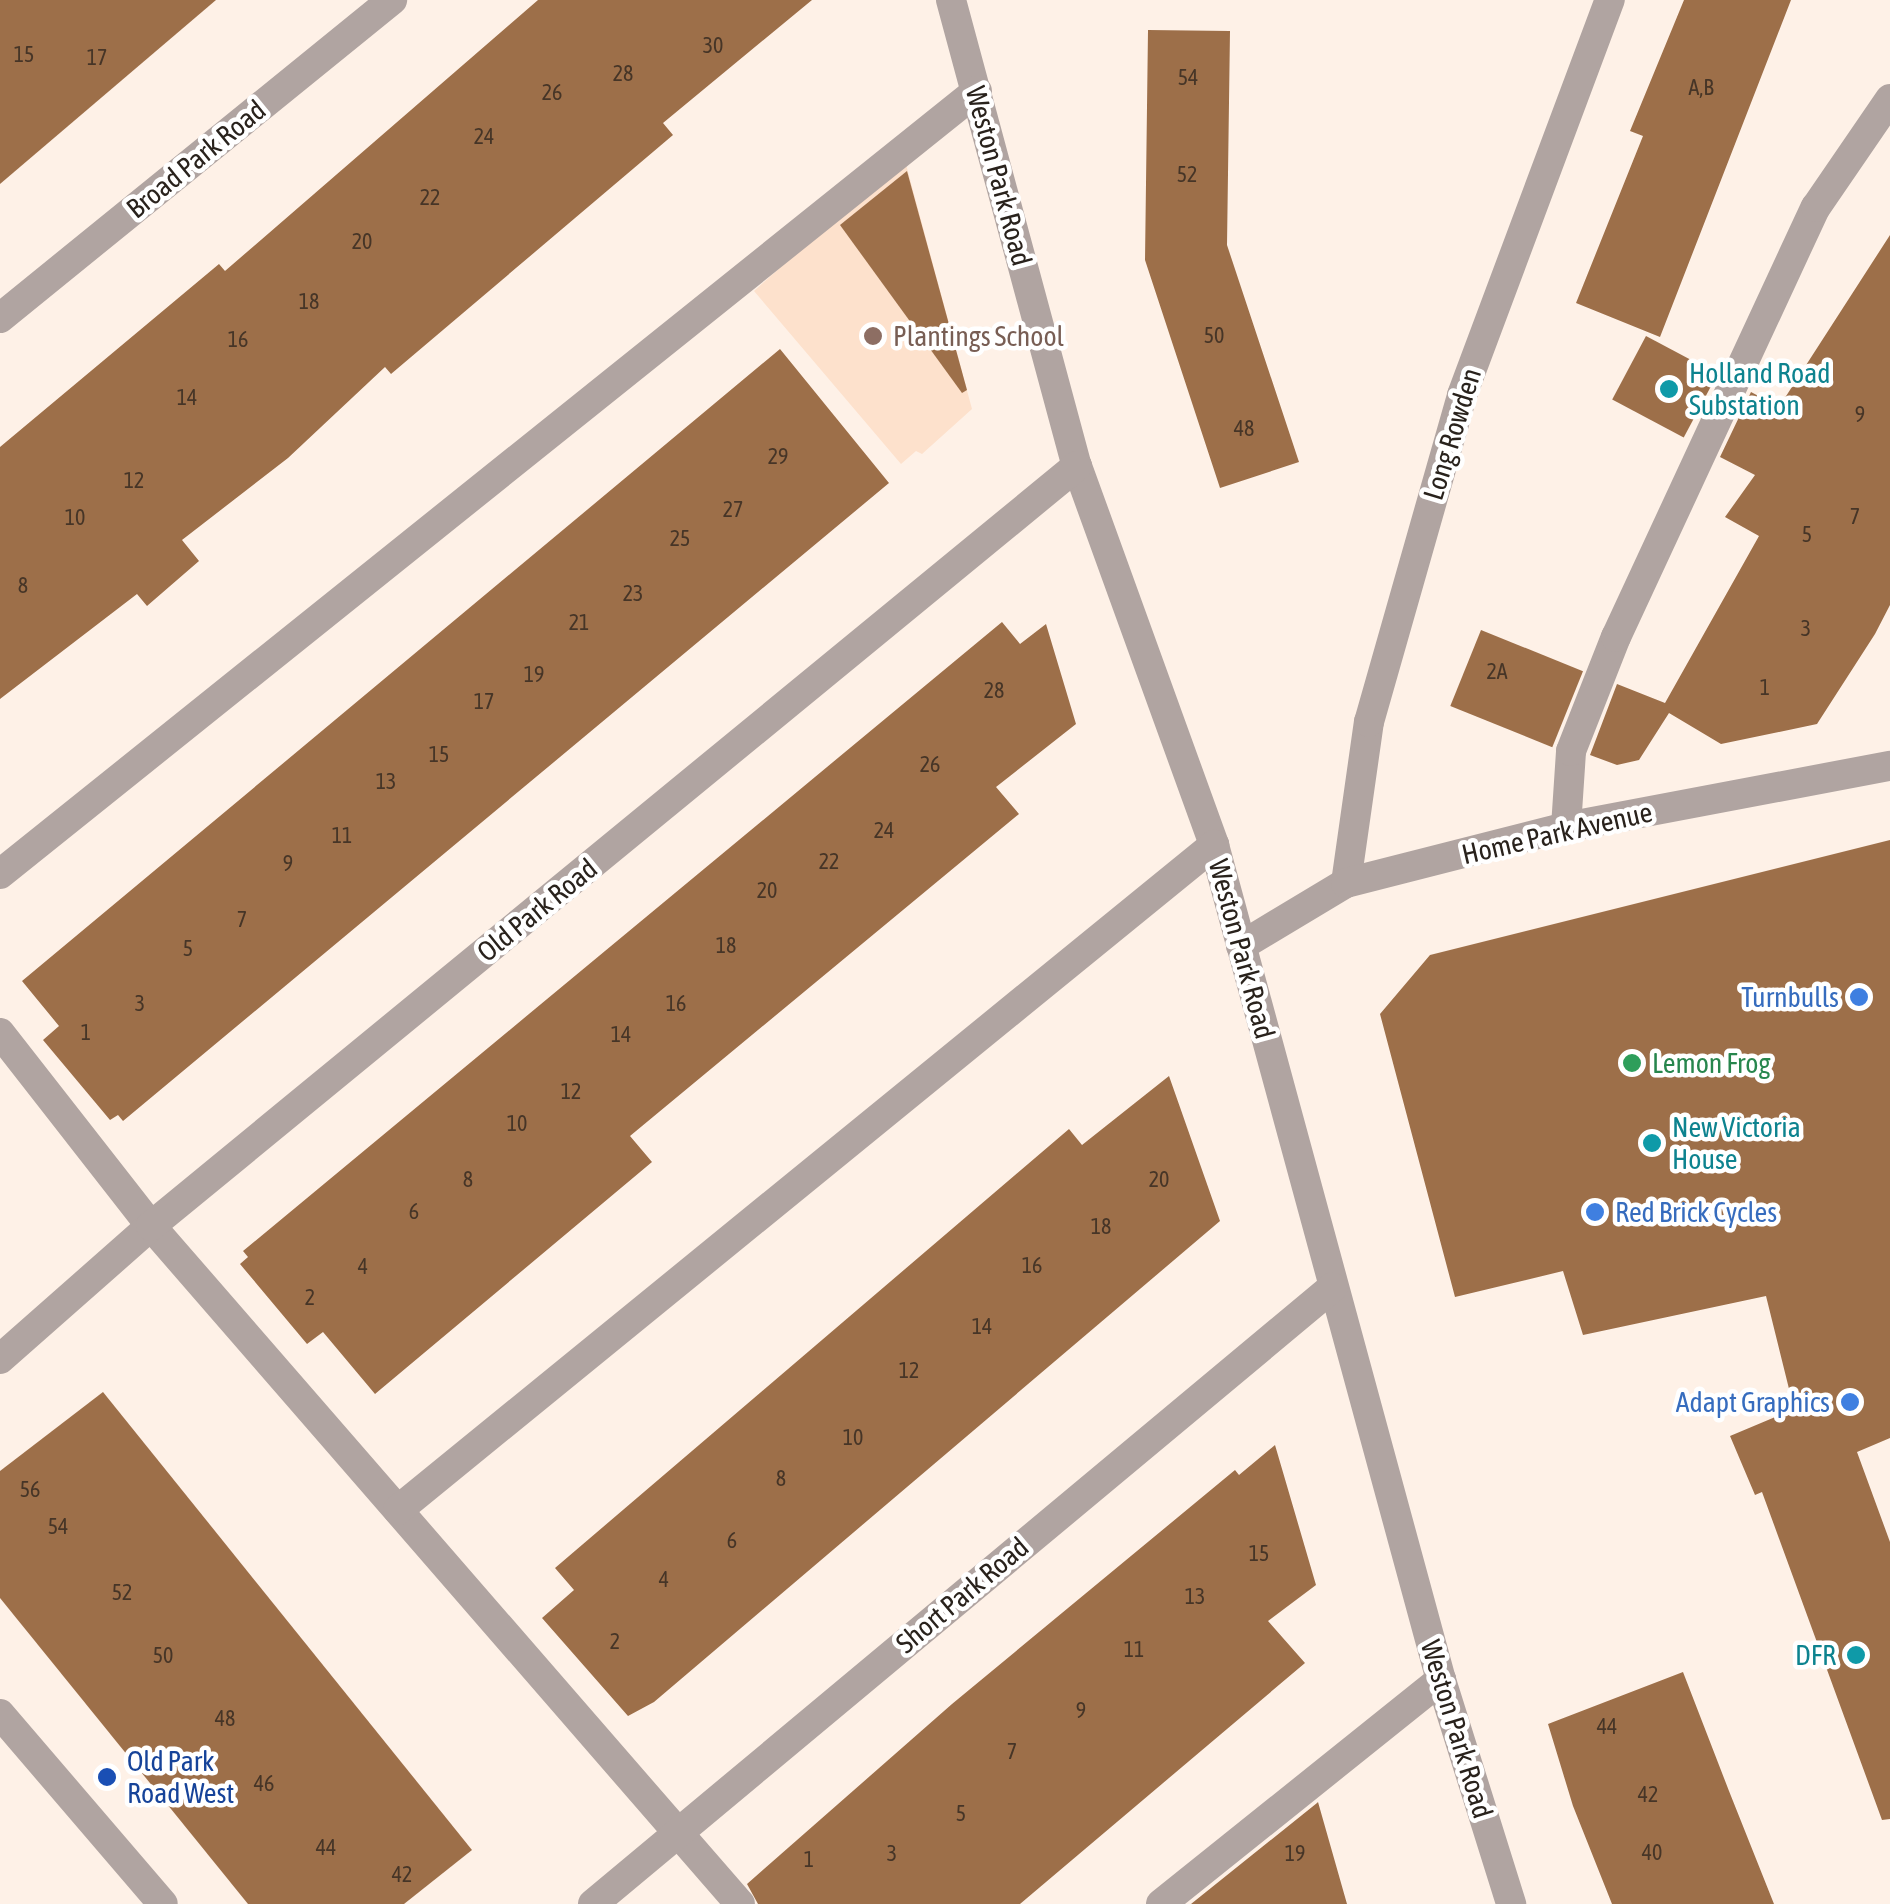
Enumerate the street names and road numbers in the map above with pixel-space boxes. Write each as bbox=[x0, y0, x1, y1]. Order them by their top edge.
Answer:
street label: Weston Park Road bbox=[959, 83, 1039, 269]
street label: Broad Park Road bbox=[120, 93, 272, 225]
street label: Long Rowden bbox=[1416, 364, 1488, 504]
street label: Home Park Avenue bbox=[1459, 795, 1655, 871]
street label: Old Park Road bbox=[470, 851, 604, 969]
street label: Weston Park Road bbox=[1202, 856, 1282, 1042]
street label: Short Park Road bbox=[889, 1530, 1035, 1660]
street label: Weston Park Road bbox=[1414, 1636, 1500, 1822]

